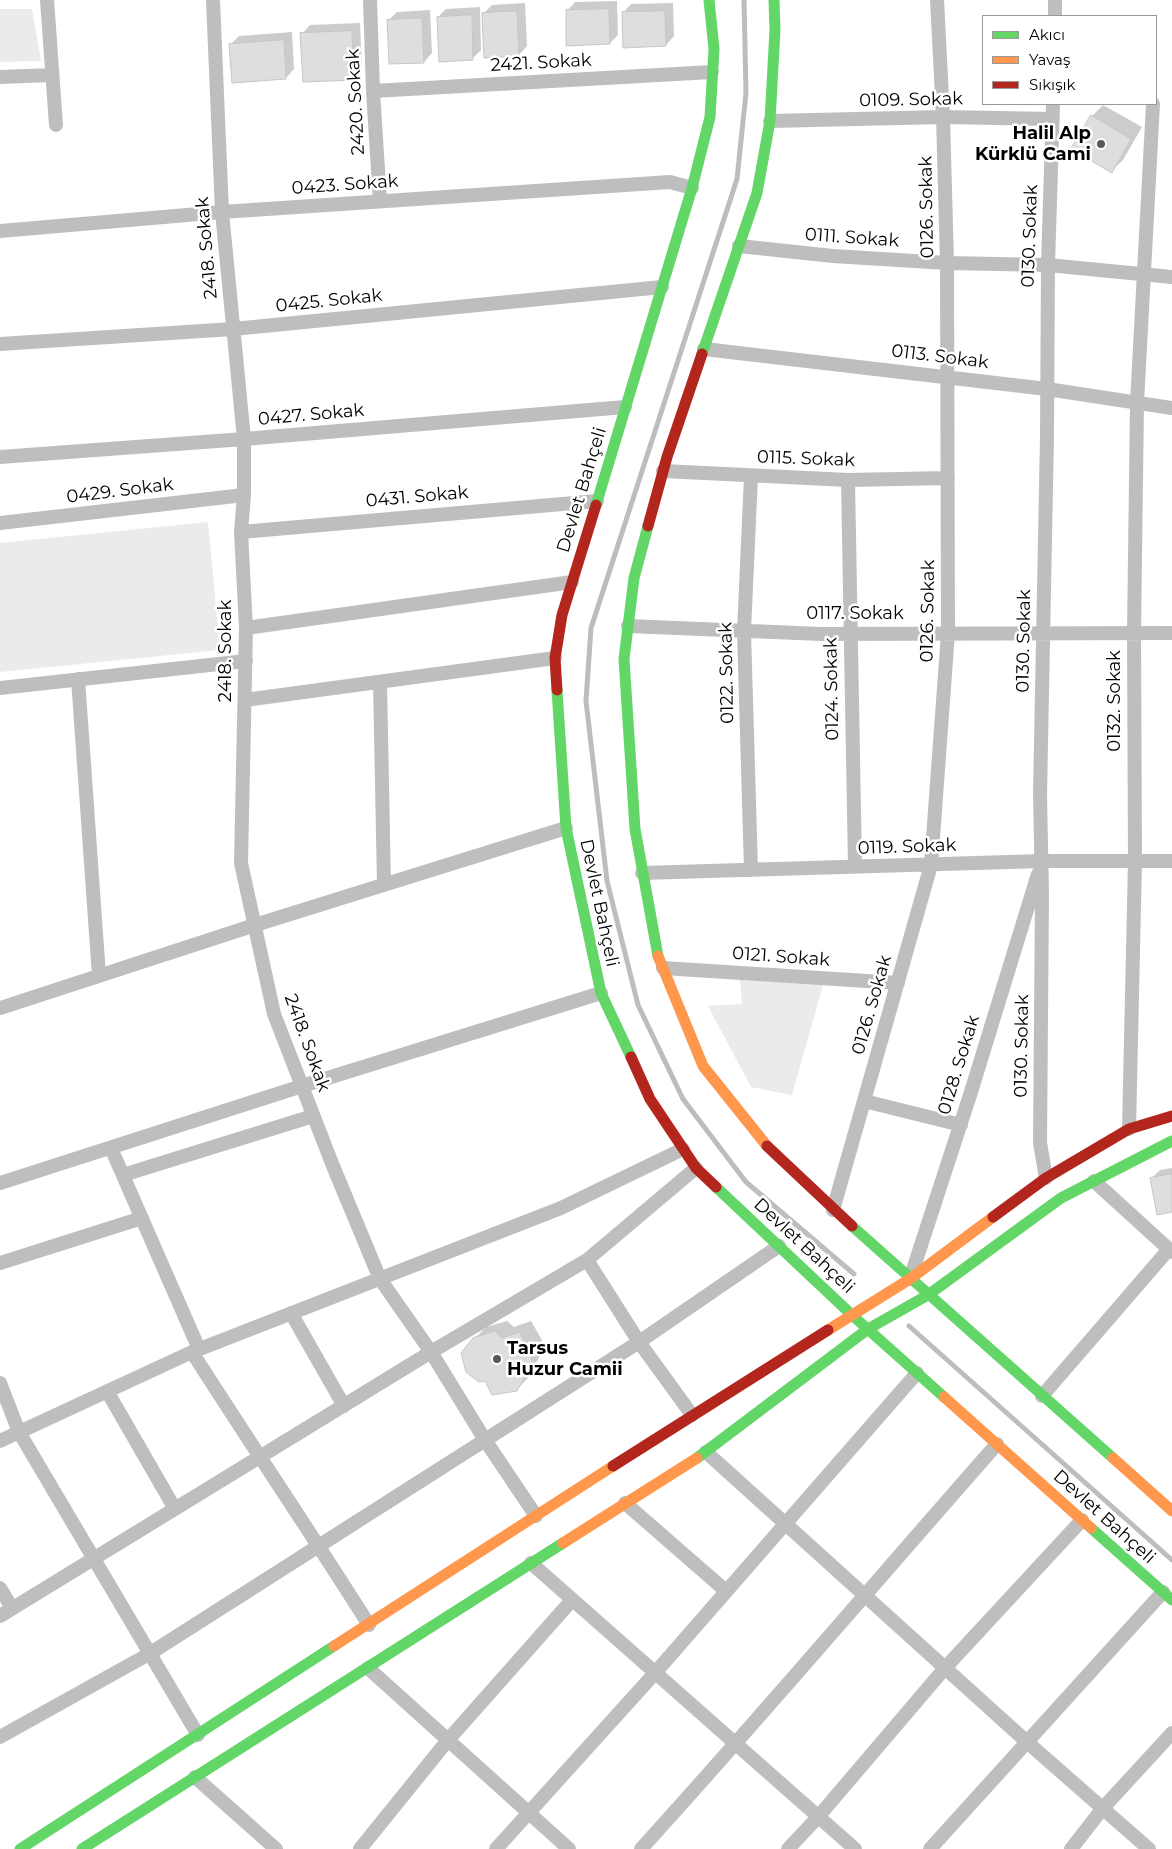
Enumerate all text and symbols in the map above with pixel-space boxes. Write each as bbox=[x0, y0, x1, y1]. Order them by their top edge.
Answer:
legend bbox=[982, 15, 1157, 105]
text: Akıcı bbox=[1029, 25, 1065, 44]
street label: 2420. Sokak bbox=[342, 48, 370, 156]
street label: 2421. Sokak bbox=[490, 50, 592, 76]
text: Yavaş bbox=[1029, 50, 1070, 69]
text: Sıkışık bbox=[1029, 75, 1075, 94]
street label: 0109. Sokak bbox=[859, 88, 963, 112]
place label: Halil Alp Kürklü Cami bbox=[975, 123, 1091, 166]
marker: Halil Alp Kürklü Cami bbox=[1095, 138, 1107, 150]
street label: 0126. Sokak bbox=[915, 156, 939, 258]
street label: 0423. Sokak bbox=[291, 170, 399, 200]
street label: 0130. Sokak bbox=[1017, 184, 1043, 288]
street label: 2418. Sokak bbox=[192, 196, 222, 300]
street label: 0111. Sokak bbox=[804, 224, 900, 252]
street label: 0425. Sokak bbox=[275, 285, 383, 317]
street label: 0113. Sokak bbox=[890, 340, 990, 374]
street label: 0427. Sokak bbox=[257, 400, 365, 430]
street label: Devlet Bahçeli bbox=[553, 425, 611, 555]
street label: 0115. Sokak bbox=[757, 446, 855, 472]
street label: 0429. Sokak bbox=[65, 474, 175, 508]
street label: 0431. Sokak bbox=[365, 482, 469, 512]
street label: 0126. Sokak bbox=[916, 560, 940, 662]
street label: 0130. Sokak bbox=[1012, 589, 1036, 693]
street label: 2418. Sokak bbox=[215, 600, 237, 702]
street label: 0117. Sokak bbox=[806, 603, 904, 625]
street label: 0122. Sokak bbox=[715, 622, 739, 724]
street label: 0124. Sokak bbox=[820, 637, 844, 741]
street label: 0132. Sokak bbox=[1104, 650, 1126, 752]
street label: 0119. Sokak bbox=[857, 834, 957, 860]
street label: Devlet Bahçeli bbox=[575, 837, 623, 969]
street label: 0121. Sokak bbox=[731, 943, 831, 971]
street label: 0126. Sokak bbox=[847, 953, 897, 1057]
street label: 2418. Sokak bbox=[279, 991, 335, 1095]
street label: 0130. Sokak bbox=[1010, 994, 1034, 1098]
street label: 0128. Sokak bbox=[934, 1013, 984, 1117]
street label: Devlet Bahçeli bbox=[749, 1194, 859, 1298]
place label: Tarsus Huzur Camii bbox=[507, 1338, 623, 1380]
marker: Tarsus Huzur Camii bbox=[491, 1353, 503, 1365]
street label: Devlet Bahçeli bbox=[1048, 1465, 1160, 1569]

